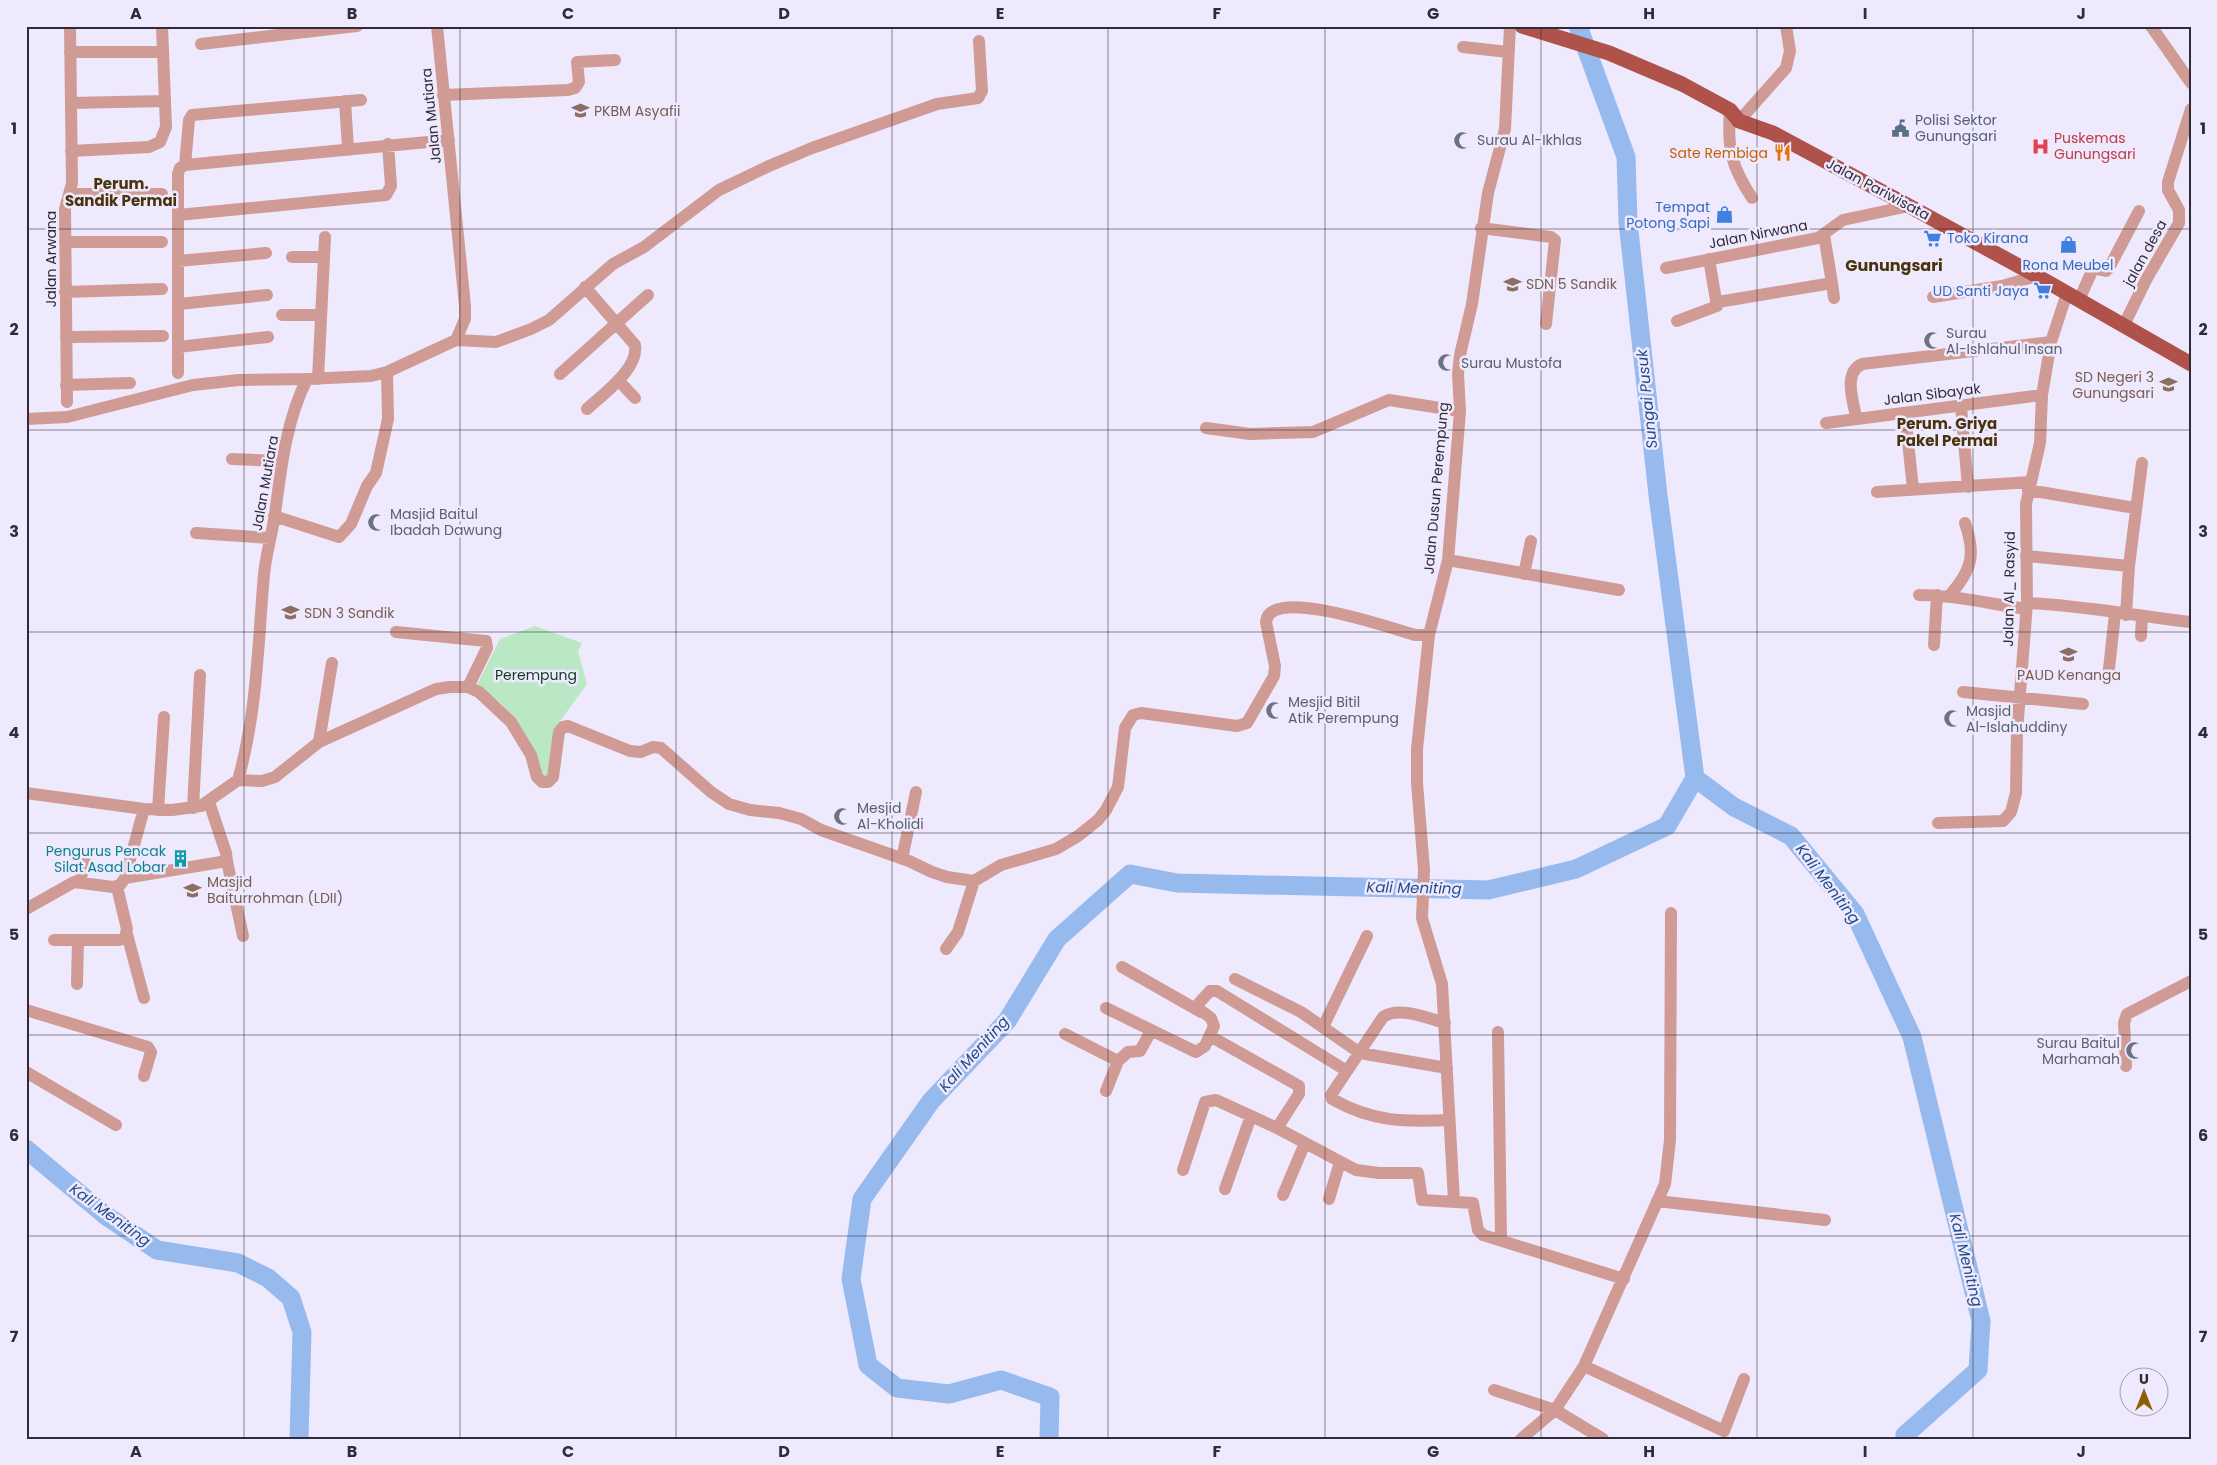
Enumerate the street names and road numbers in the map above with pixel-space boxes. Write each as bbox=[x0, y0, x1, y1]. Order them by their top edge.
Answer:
street label: Jalan Mutiara bbox=[416, 67, 446, 165]
street label: Jalan Pariwisata bbox=[1823, 153, 1933, 225]
street label: Jalan Arwana bbox=[41, 211, 61, 307]
street label: Jalan Nirwana bbox=[1707, 215, 1809, 253]
street label: jalan desa bbox=[2118, 216, 2172, 291]
street label: Jalan Sibayak bbox=[1882, 378, 1982, 410]
street label: Jalan Dusun Perempung bbox=[1419, 401, 1453, 575]
street label: Jalan Mutiara bbox=[247, 434, 283, 532]
street label: Jalan Al_ Rasyid bbox=[1998, 531, 2020, 647]

